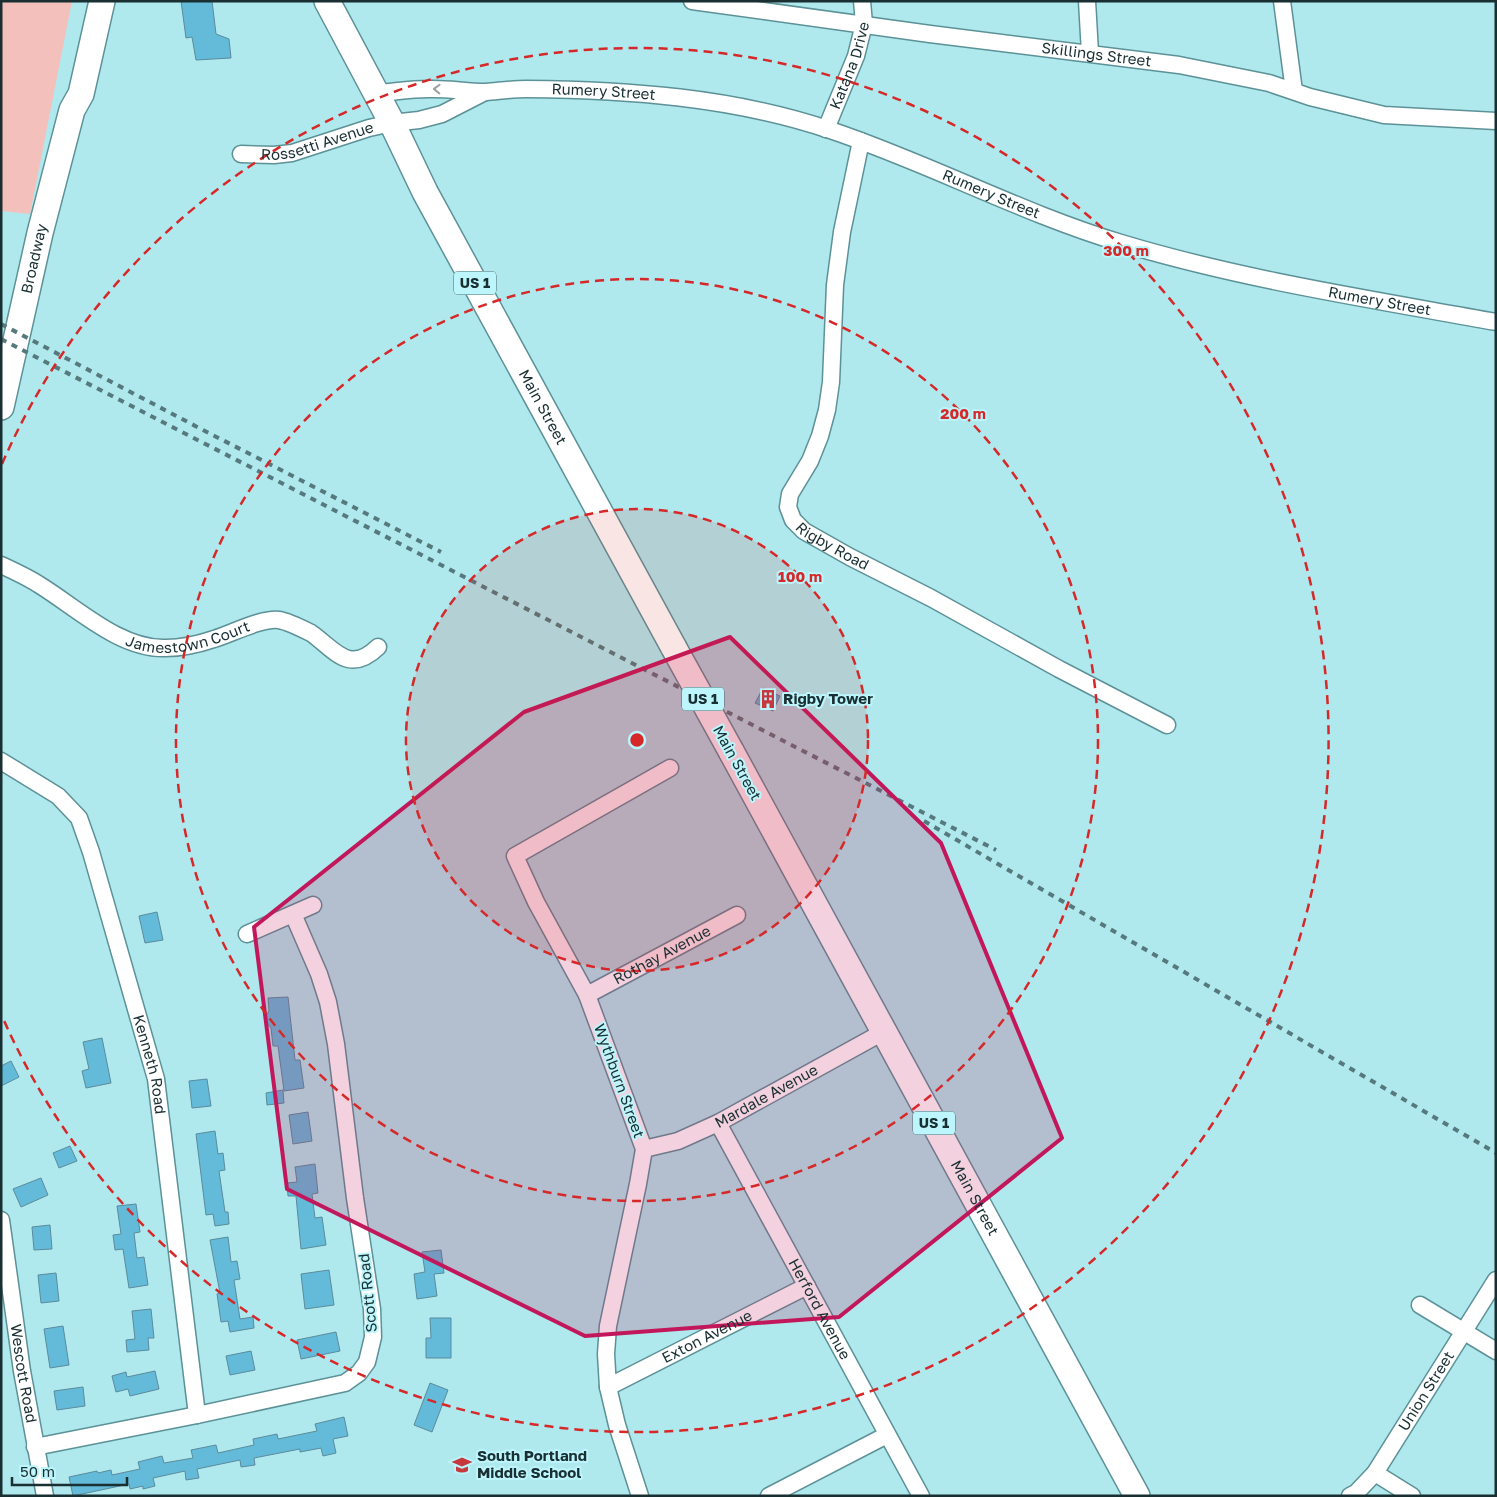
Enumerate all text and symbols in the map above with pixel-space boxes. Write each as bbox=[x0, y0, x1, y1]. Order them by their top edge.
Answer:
street label: Katana Drive bbox=[825, 19, 872, 112]
street label: Skillings Street bbox=[1041, 38, 1152, 69]
street label: Rumery Street bbox=[551, 79, 656, 103]
one-way arrow bbox=[433, 84, 441, 95]
street label: Rossetti Avenue bbox=[261, 117, 376, 163]
street label: Rumery Street bbox=[940, 165, 1043, 222]
street label: Broadway bbox=[17, 221, 50, 295]
text: 300 m bbox=[1103, 241, 1149, 259]
road number: US 1 bbox=[454, 272, 496, 294]
street label: Rumery Street bbox=[1327, 282, 1433, 318]
street label: Main Street bbox=[516, 366, 571, 447]
text: 200 m bbox=[940, 404, 986, 422]
street label: Rigby Road bbox=[792, 518, 872, 573]
text: 100 m bbox=[778, 567, 822, 585]
street label: Jamestown Court bbox=[124, 616, 252, 656]
road number: US 1 bbox=[682, 688, 724, 711]
building icon: Rigby Tower bbox=[757, 688, 779, 710]
place label: Rigby Tower bbox=[783, 689, 873, 707]
street label: Main Street bbox=[710, 722, 766, 803]
centre of rings bbox=[628, 731, 646, 749]
street label: Rothay Avenue bbox=[610, 921, 714, 987]
street label: Kenneth Road bbox=[130, 1012, 170, 1115]
street label: Wythburn Street bbox=[591, 1021, 649, 1140]
street label: Mardale Avenue bbox=[711, 1060, 821, 1131]
road number: US 1 bbox=[913, 1112, 955, 1134]
street label: Main Street bbox=[948, 1157, 1003, 1238]
street label: Scott Road bbox=[354, 1253, 380, 1333]
street label: Herford Avenue bbox=[785, 1255, 855, 1363]
street label: Exton Avenue bbox=[658, 1305, 755, 1366]
street label: Wescott Road bbox=[8, 1323, 41, 1424]
street label: Union Street bbox=[1394, 1347, 1457, 1434]
place label: South Portland Middle School bbox=[477, 1446, 587, 1481]
scale bar bbox=[12, 1454, 128, 1486]
school or university icon: South Portland Middle School bbox=[451, 1454, 473, 1476]
text: 50 m bbox=[20, 1462, 55, 1480]

